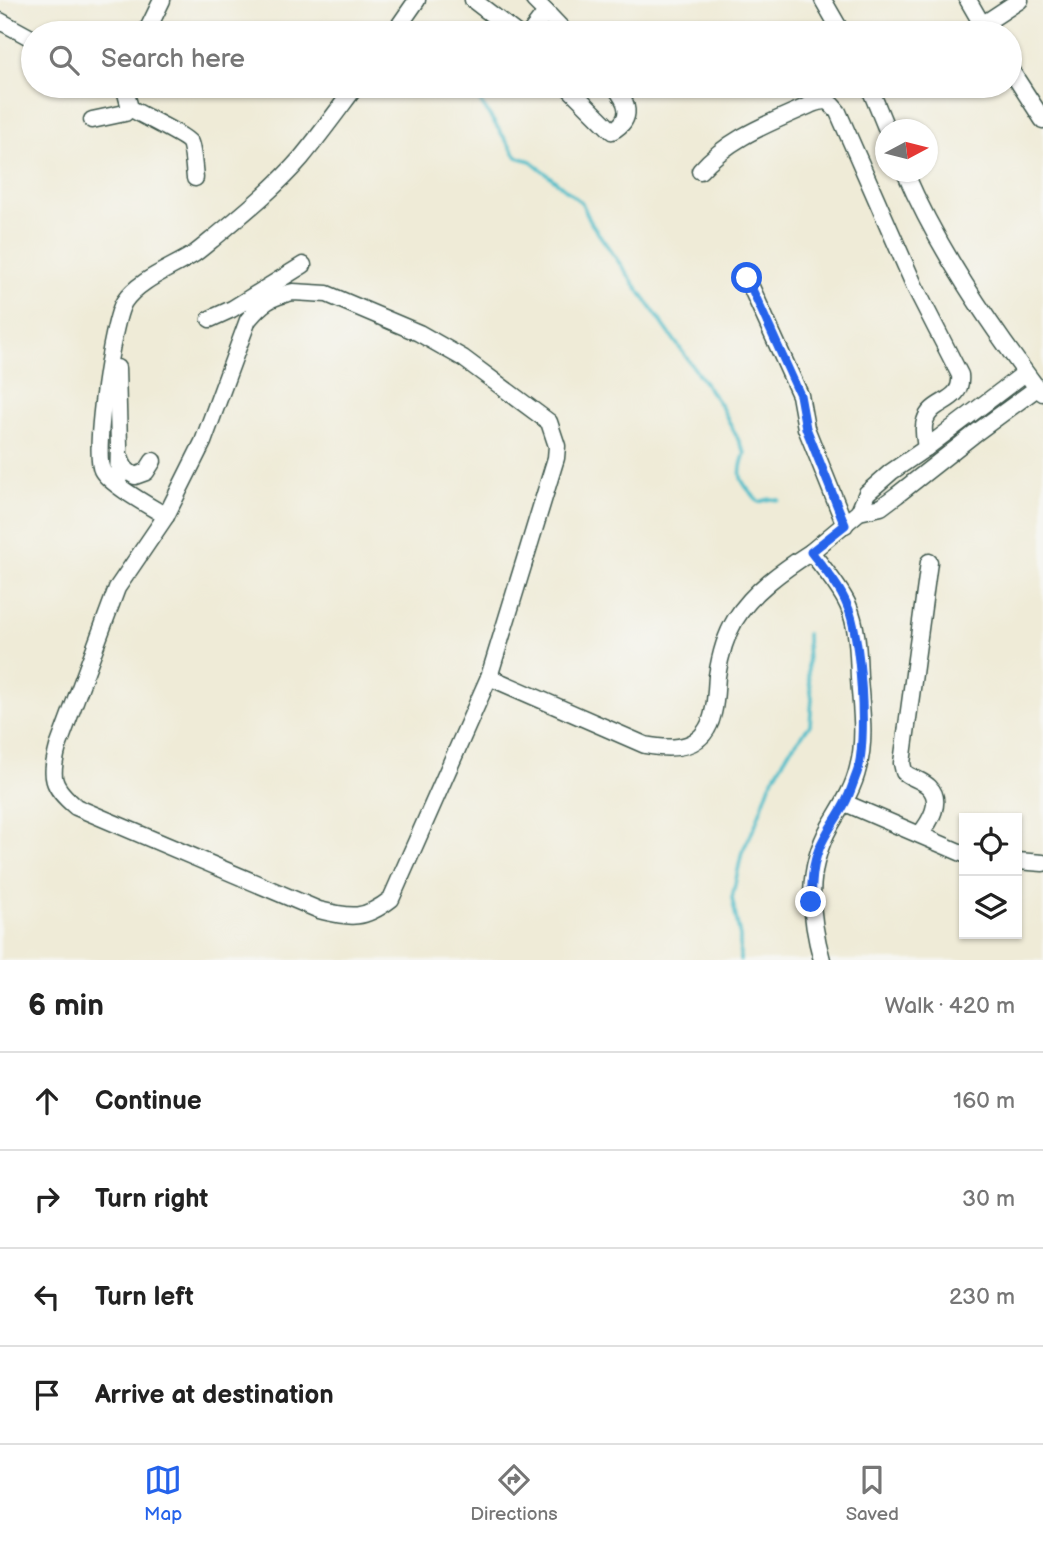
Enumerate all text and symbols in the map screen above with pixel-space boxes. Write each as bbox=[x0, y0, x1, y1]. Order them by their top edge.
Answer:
search box bbox=[21, 21, 1022, 98]
icon: search bbox=[45, 41, 83, 79]
text: Search here bbox=[101, 44, 245, 75]
north arrow bbox=[875, 119, 938, 182]
route start bbox=[731, 262, 762, 293]
map controls bbox=[959, 813, 1022, 939]
button: locate bbox=[959, 813, 1022, 876]
button: layers bbox=[959, 876, 1022, 939]
route end bbox=[795, 886, 826, 917]
text: 6 min bbox=[28, 988, 104, 1024]
text: Walk · 420 m bbox=[885, 992, 1015, 1020]
icon: ahead bbox=[28, 1082, 66, 1120]
text: Continue bbox=[95, 1086, 202, 1117]
text: 160 m bbox=[953, 1087, 1015, 1115]
icon: right bbox=[28, 1180, 66, 1218]
text: Turn right bbox=[95, 1184, 208, 1215]
text: 30 m bbox=[962, 1185, 1015, 1213]
icon: left bbox=[28, 1278, 66, 1316]
text: Turn left bbox=[95, 1282, 194, 1313]
text: 230 m bbox=[949, 1283, 1015, 1311]
icon: arrive bbox=[28, 1376, 66, 1414]
text: Arrive at destination bbox=[95, 1380, 334, 1411]
tab: Map bbox=[144, 1461, 182, 1526]
tab: Directions bbox=[470, 1461, 558, 1526]
tab: Saved bbox=[846, 1461, 899, 1526]

